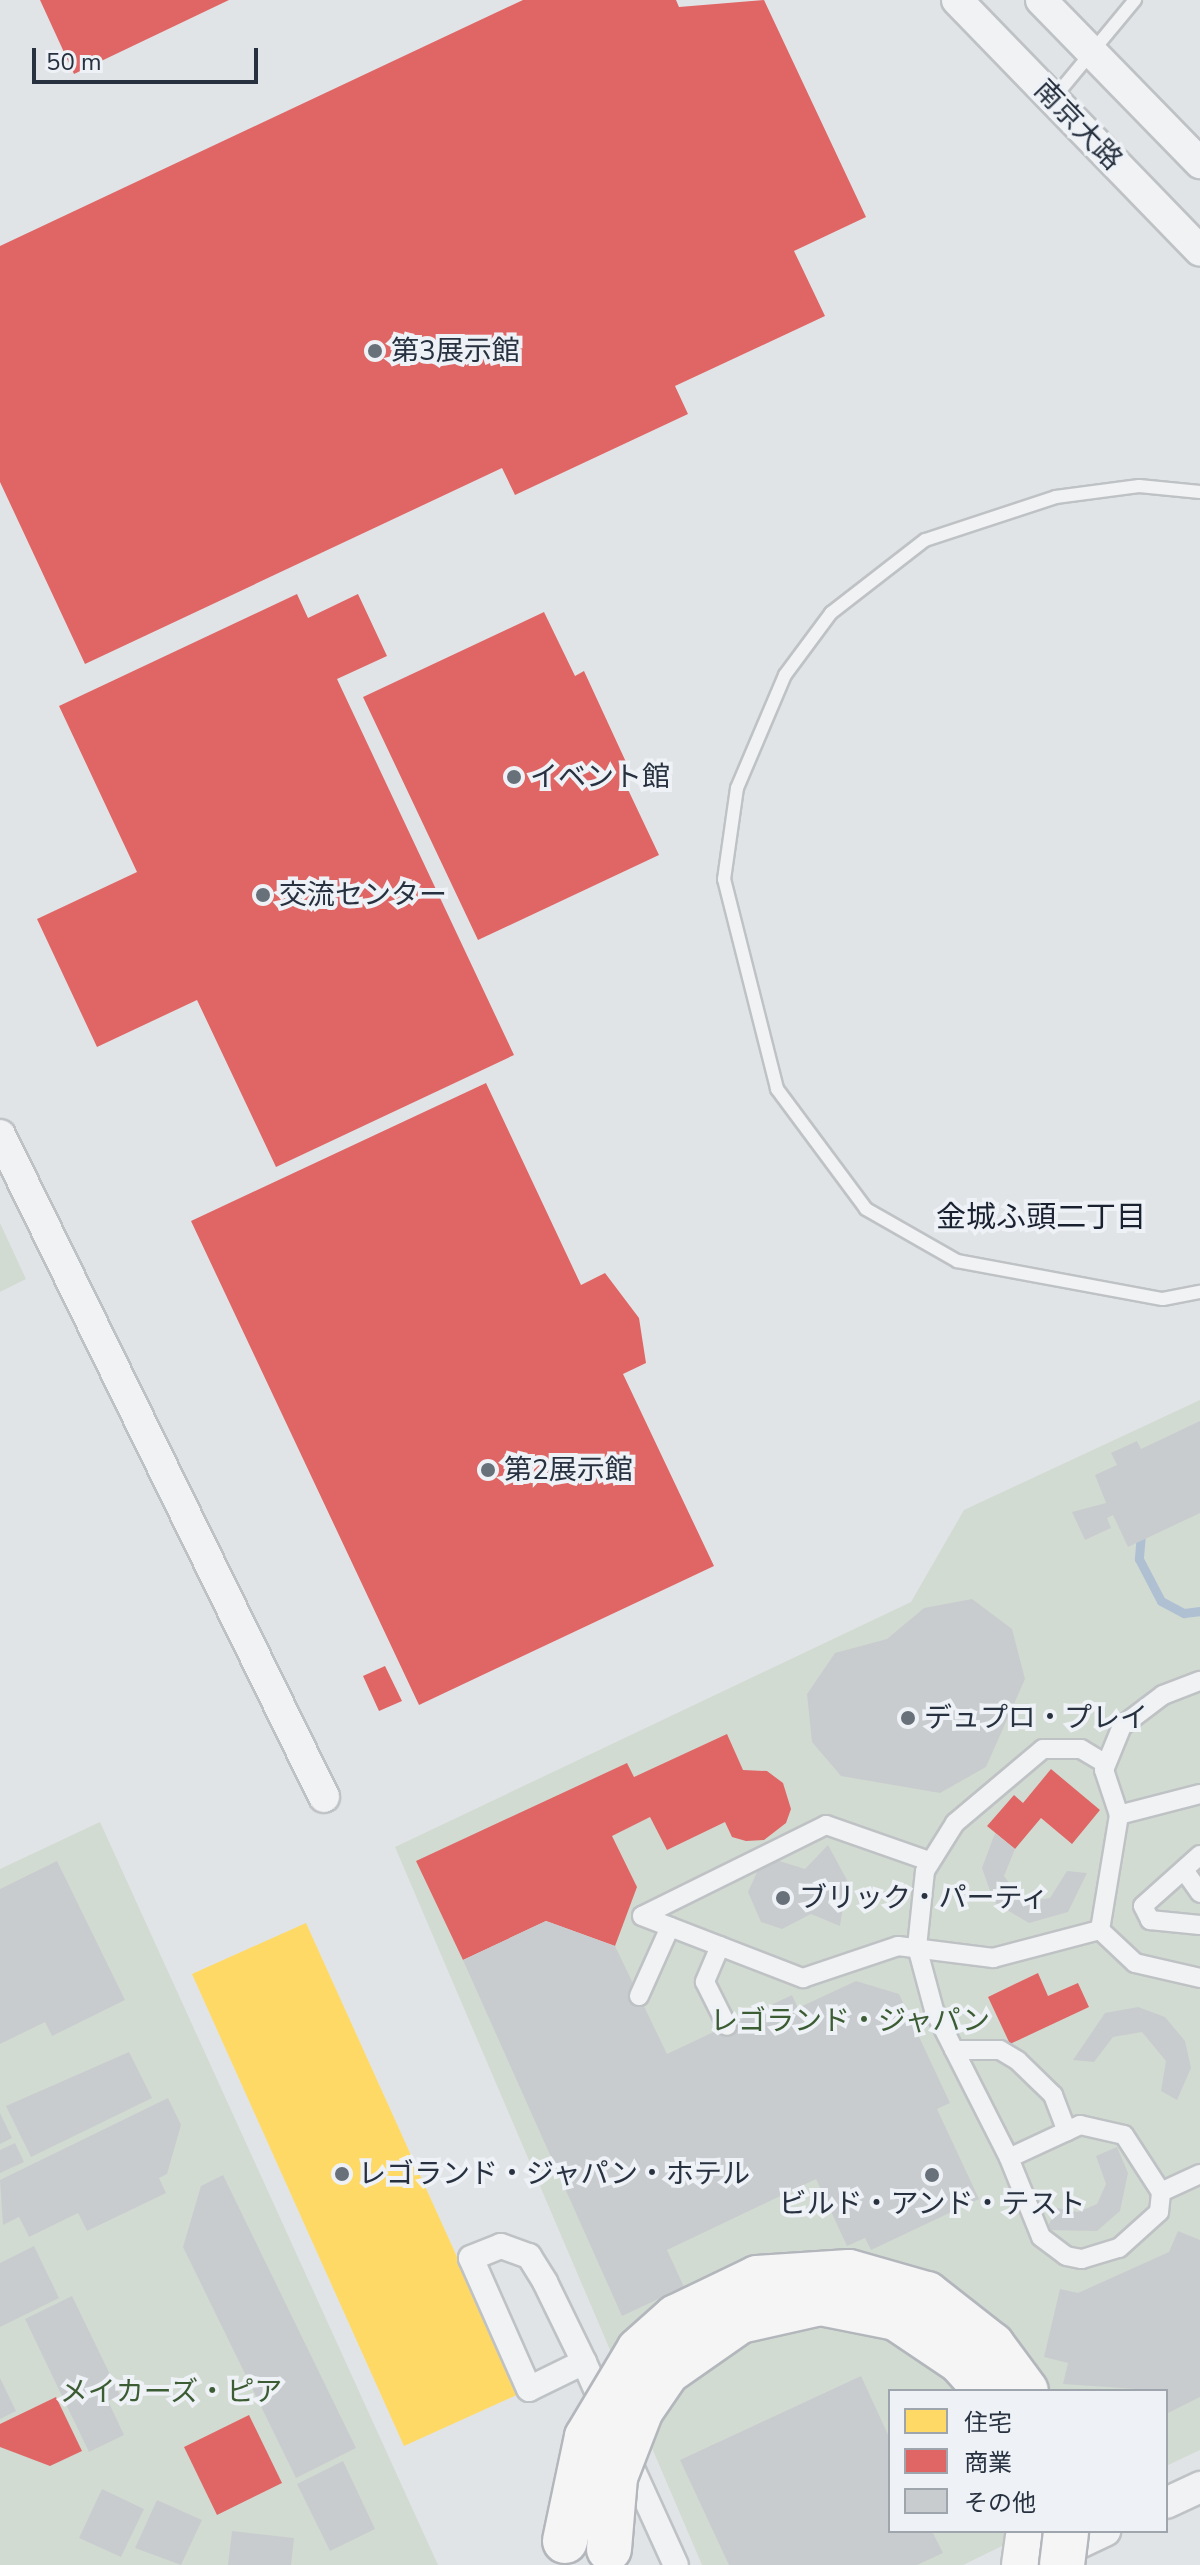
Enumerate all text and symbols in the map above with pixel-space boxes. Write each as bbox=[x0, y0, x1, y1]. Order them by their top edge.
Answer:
scale bar bbox=[36, 32, 262, 82]
text: 50 m bbox=[46, 46, 102, 78]
street label: 南京大路 bbox=[1027, 73, 1129, 177]
place label: 第3展示館 bbox=[391, 334, 520, 368]
marker: 第3展示館 bbox=[366, 342, 384, 360]
place label: イベント館 bbox=[530, 760, 670, 794]
marker: イベント館 bbox=[505, 768, 523, 786]
place label: 交流センター bbox=[279, 878, 447, 912]
marker: 交流センター bbox=[254, 886, 272, 904]
district label: 金城ふ頭二丁目 bbox=[936, 1200, 1146, 1236]
place label: 第2展示館 bbox=[504, 1453, 633, 1487]
marker: 第2展示館 bbox=[479, 1461, 497, 1479]
place label: デュプロ・プレイ bbox=[924, 1701, 1148, 1735]
marker: デュプロ・プレイ bbox=[899, 1709, 917, 1727]
place label: ブリック・パーティ bbox=[799, 1881, 1050, 1915]
marker: ブリック・パーティ bbox=[774, 1889, 792, 1907]
park label: レゴランド・ジャパン bbox=[710, 2004, 990, 2038]
place label: レゴランド・ジャパン・ホテル bbox=[358, 2157, 750, 2191]
marker: レゴランド・ジャパン・ホテル bbox=[333, 2165, 351, 2183]
marker: ビルド・アンド・テスト bbox=[923, 2166, 941, 2184]
place label: ビルド・アンド・テスト bbox=[778, 2187, 1086, 2221]
park label: メイカーズ・ピア bbox=[59, 2375, 283, 2409]
legend bbox=[888, 2389, 1168, 2533]
text: 住宅 bbox=[964, 2407, 1012, 2439]
text: 商業 bbox=[964, 2447, 1012, 2479]
text: その他 bbox=[964, 2487, 1036, 2519]

